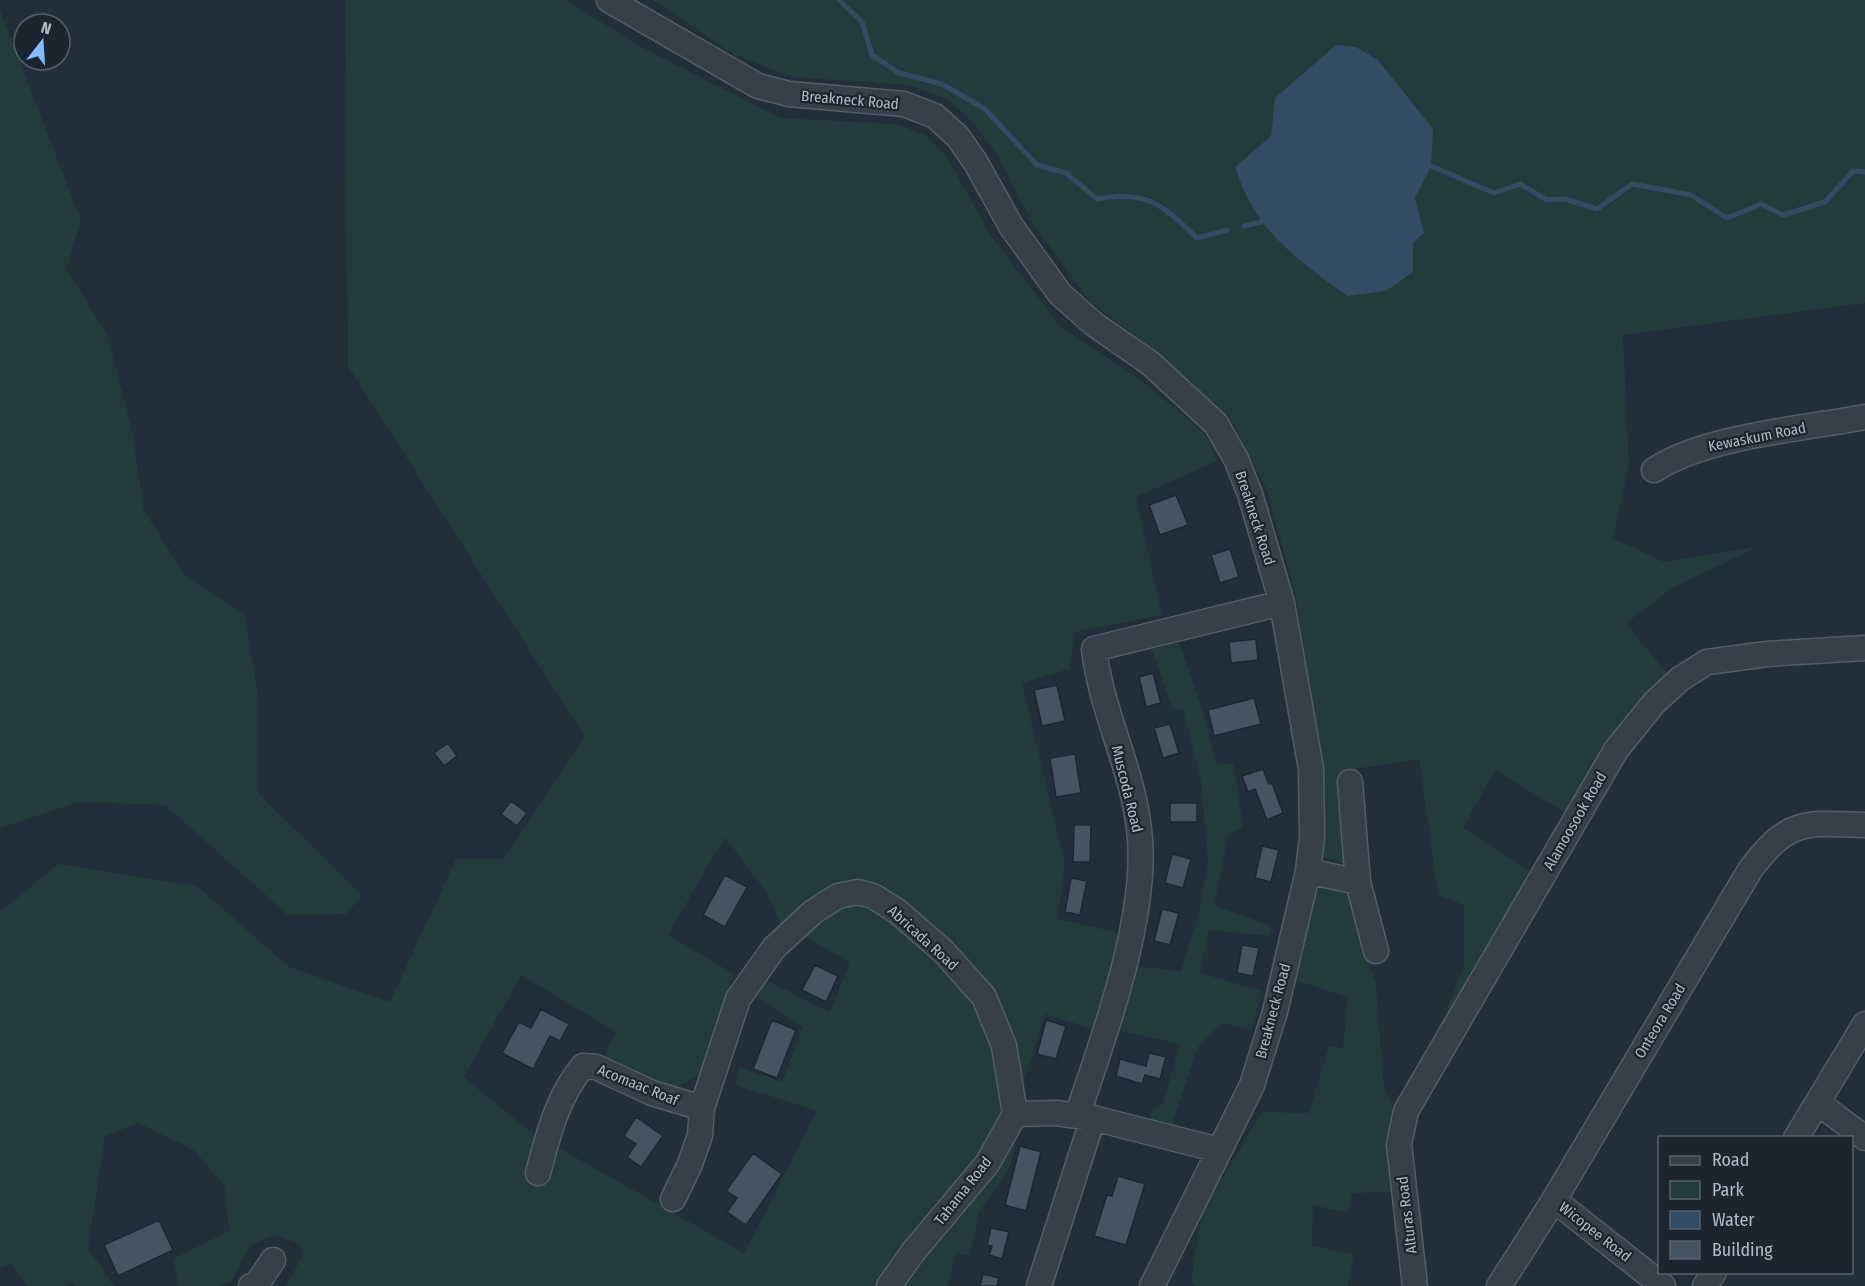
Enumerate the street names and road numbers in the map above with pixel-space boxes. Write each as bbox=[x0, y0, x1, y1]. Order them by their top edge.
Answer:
street label: Breakneck Road bbox=[800, 87, 900, 113]
street label: Kewaskum Road bbox=[1707, 419, 1807, 455]
street label: Breakneck Road bbox=[1231, 469, 1279, 567]
street label: Muscoda Road bbox=[1108, 744, 1146, 834]
street label: Alamoosook Road bbox=[1540, 769, 1610, 873]
street label: Abricada Road bbox=[884, 902, 962, 974]
street label: Breakneck Road bbox=[1252, 961, 1294, 1061]
street label: Onteora Road bbox=[1631, 980, 1689, 1062]
street label: Acomaac Roaf bbox=[595, 1061, 682, 1110]
street label: Tahama Road bbox=[931, 1153, 995, 1229]
street label: Alturas Road bbox=[1393, 1175, 1421, 1255]
street label: Wicopee Road bbox=[1555, 1198, 1635, 1266]

